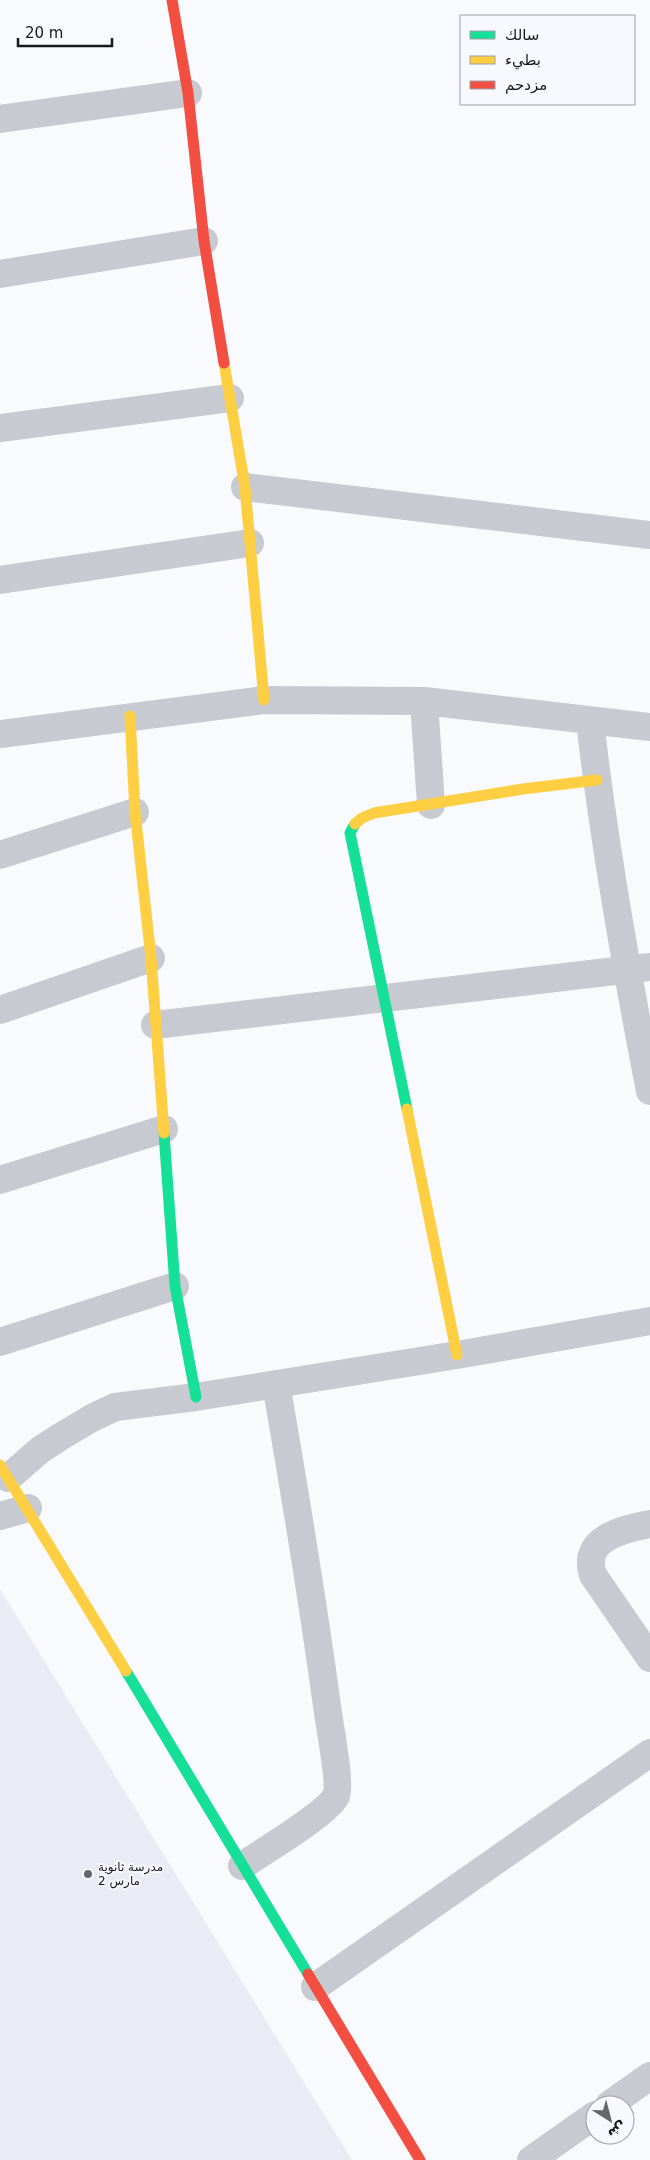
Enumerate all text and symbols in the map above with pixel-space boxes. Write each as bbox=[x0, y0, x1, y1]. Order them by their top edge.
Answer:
scale bar bbox=[18, 15, 111, 47]
legend bbox=[460, 15, 635, 105]
text: 20 m bbox=[25, 24, 63, 42]
text: سالك bbox=[505, 26, 539, 44]
text: بطيء bbox=[505, 51, 541, 70]
text: مزدحم bbox=[505, 76, 547, 94]
place label: مدرسة ثانوية 2 مارس bbox=[98, 1860, 163, 1889]
marker: مدرسة ثانوية 2 مارس bbox=[82, 1868, 94, 1880]
north arrow bbox=[585, 2095, 635, 2145]
text: ش bbox=[605, 2118, 630, 2143]

